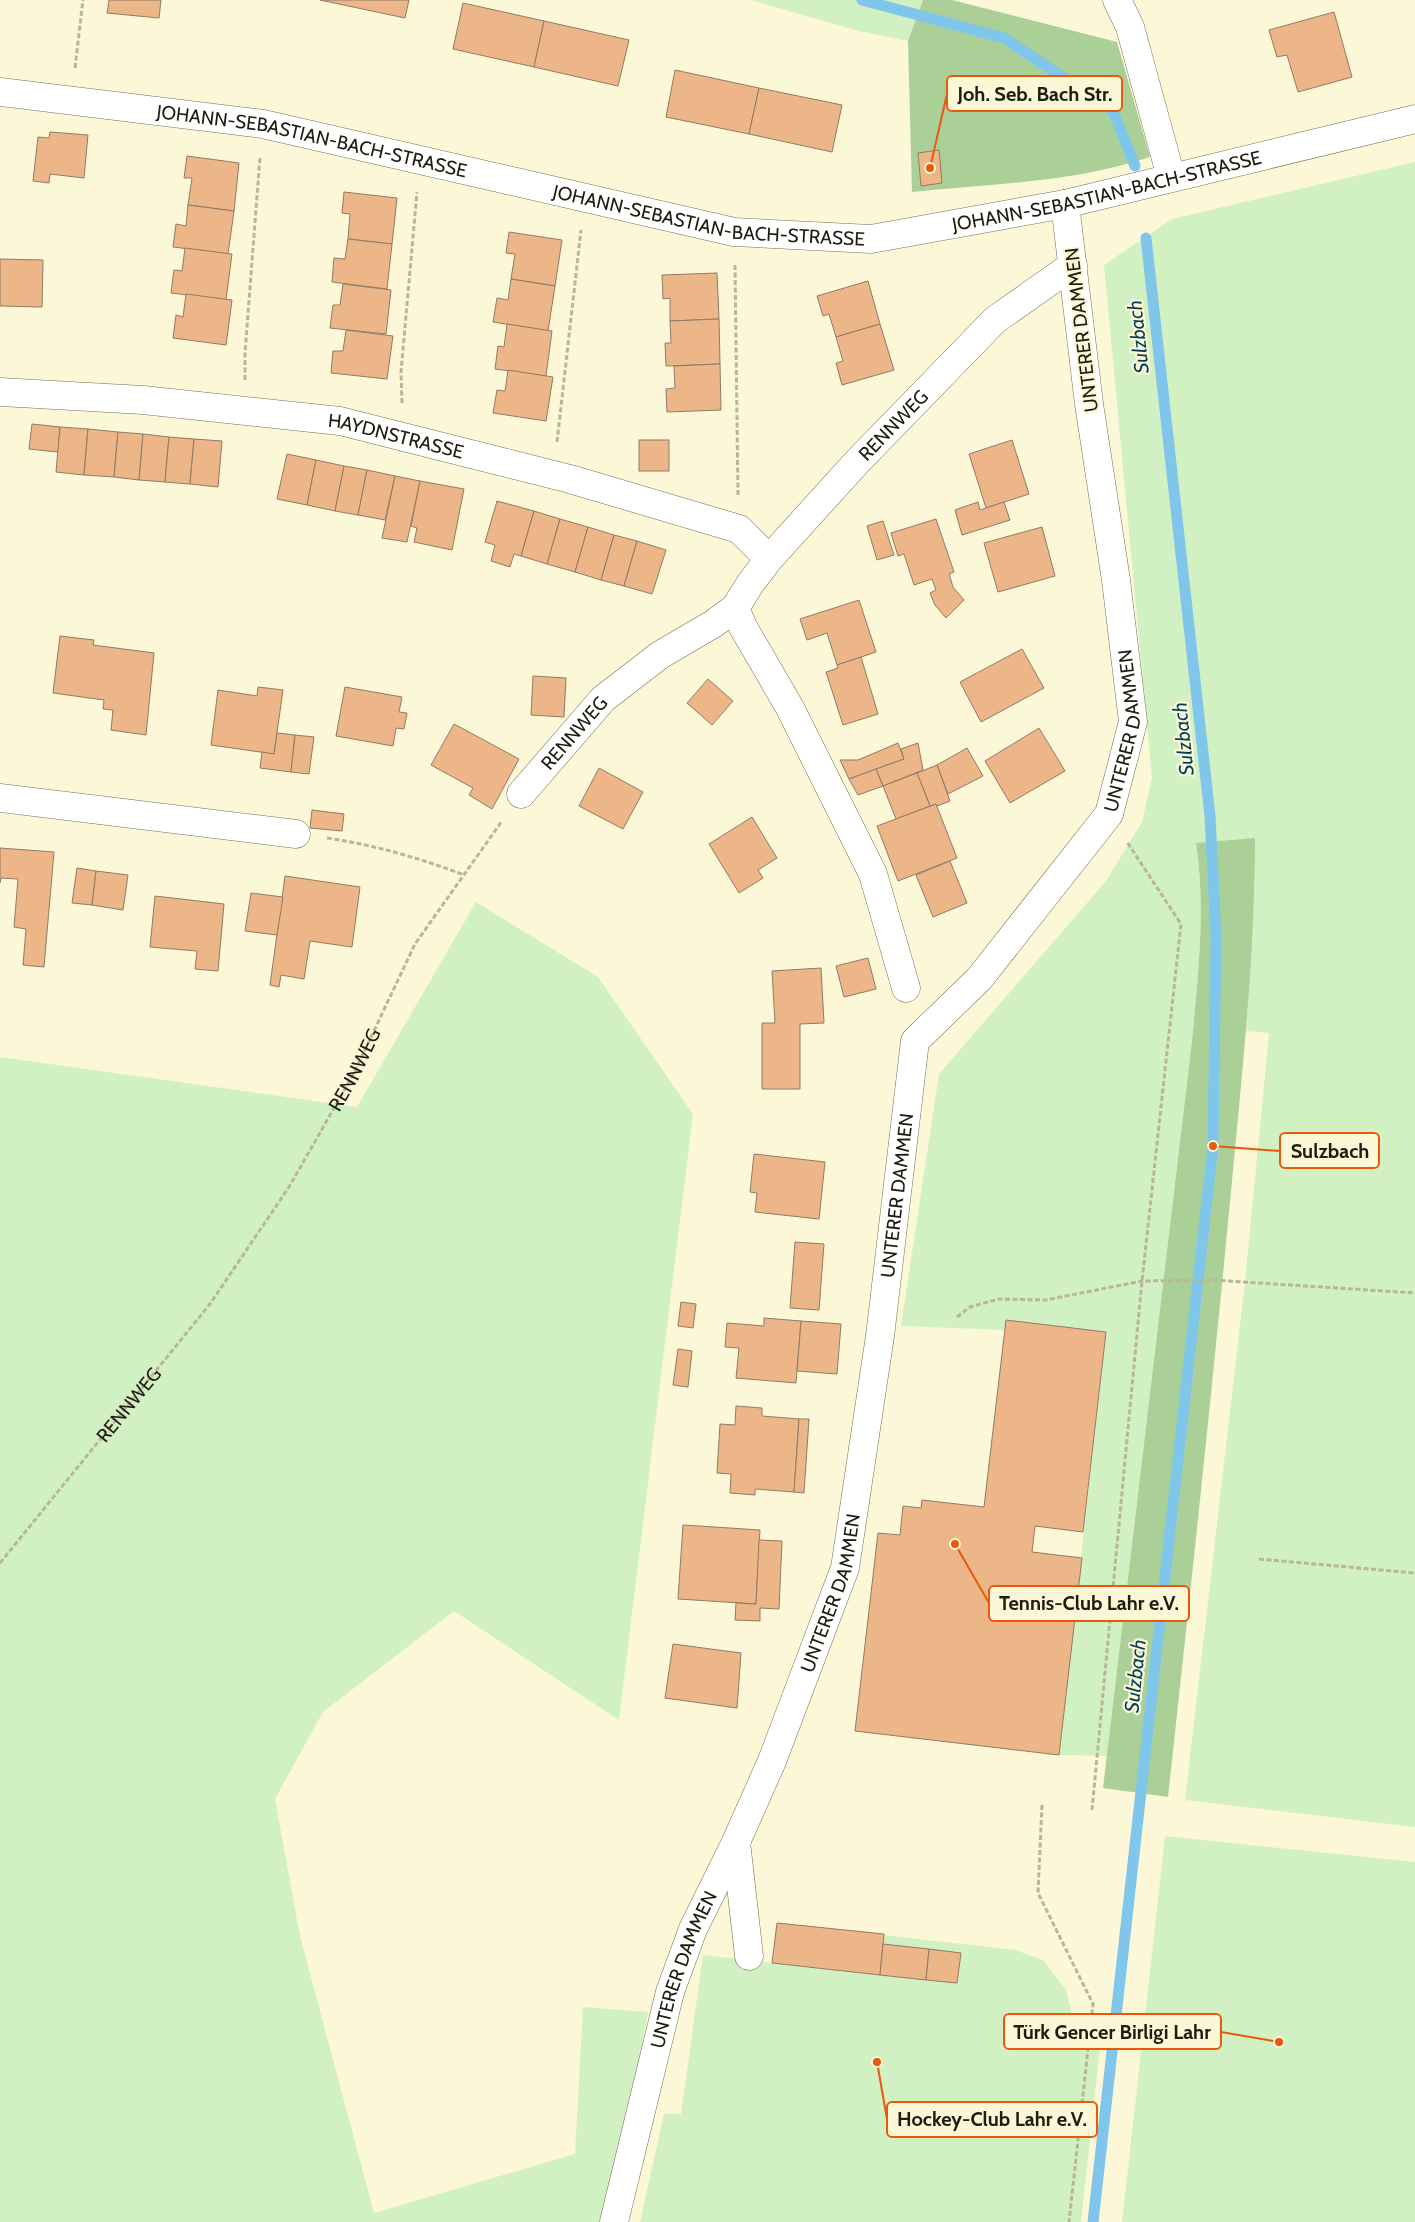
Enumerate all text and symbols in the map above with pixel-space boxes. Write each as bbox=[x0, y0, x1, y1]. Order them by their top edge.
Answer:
callout: Joh. Seb. Bach Str. bbox=[947, 76, 1122, 111]
text: Joh. Seb. Bach Str. bbox=[957, 82, 1112, 106]
street label: JOHANN-SEBASTIAN-BACH-STRASSE bbox=[154, 100, 469, 182]
street label: JOHANN-SEBASTIAN-BACH-STRASSE bbox=[949, 146, 1264, 236]
street label: JOHANN-SEBASTIAN-BACH-STRASSE bbox=[550, 180, 865, 251]
street label: UNTERER DAMMEN bbox=[1060, 246, 1103, 413]
water label: Sulzbach bbox=[1122, 299, 1154, 375]
street label: RENNWEG bbox=[854, 385, 933, 465]
street label: HAYDNSTRASSE bbox=[327, 409, 466, 464]
street label: UNTERER DAMMEN bbox=[1099, 648, 1146, 815]
street label: RENNWEG bbox=[536, 691, 612, 775]
water label: Sulzbach bbox=[1167, 701, 1199, 777]
street label: RENNWEG bbox=[324, 1025, 385, 1115]
street label: UNTERER DAMMEN bbox=[876, 1112, 918, 1279]
callout: Sulzbach bbox=[1280, 1133, 1379, 1168]
text: Sulzbach bbox=[1291, 1139, 1369, 1163]
street label: RENNWEG bbox=[92, 1363, 166, 1447]
street label: UNTERER DAMMEN bbox=[796, 1512, 865, 1676]
callout: Tennis-Club Lahr e.V. bbox=[989, 1586, 1189, 1621]
text: Tennis-Club Lahr e.V. bbox=[999, 1591, 1179, 1615]
water label: Sulzbach bbox=[1119, 1638, 1151, 1714]
street label: UNTERER DAMMEN bbox=[646, 1887, 722, 2051]
callout: Türk Gencer Birligi Lahr bbox=[1004, 2014, 1221, 2049]
text: Türk Gencer Birligi Lahr bbox=[1013, 2020, 1211, 2044]
callout: Hockey-Club Lahr e.V. bbox=[887, 2102, 1097, 2137]
text: Hockey-Club Lahr e.V. bbox=[897, 2107, 1087, 2131]

